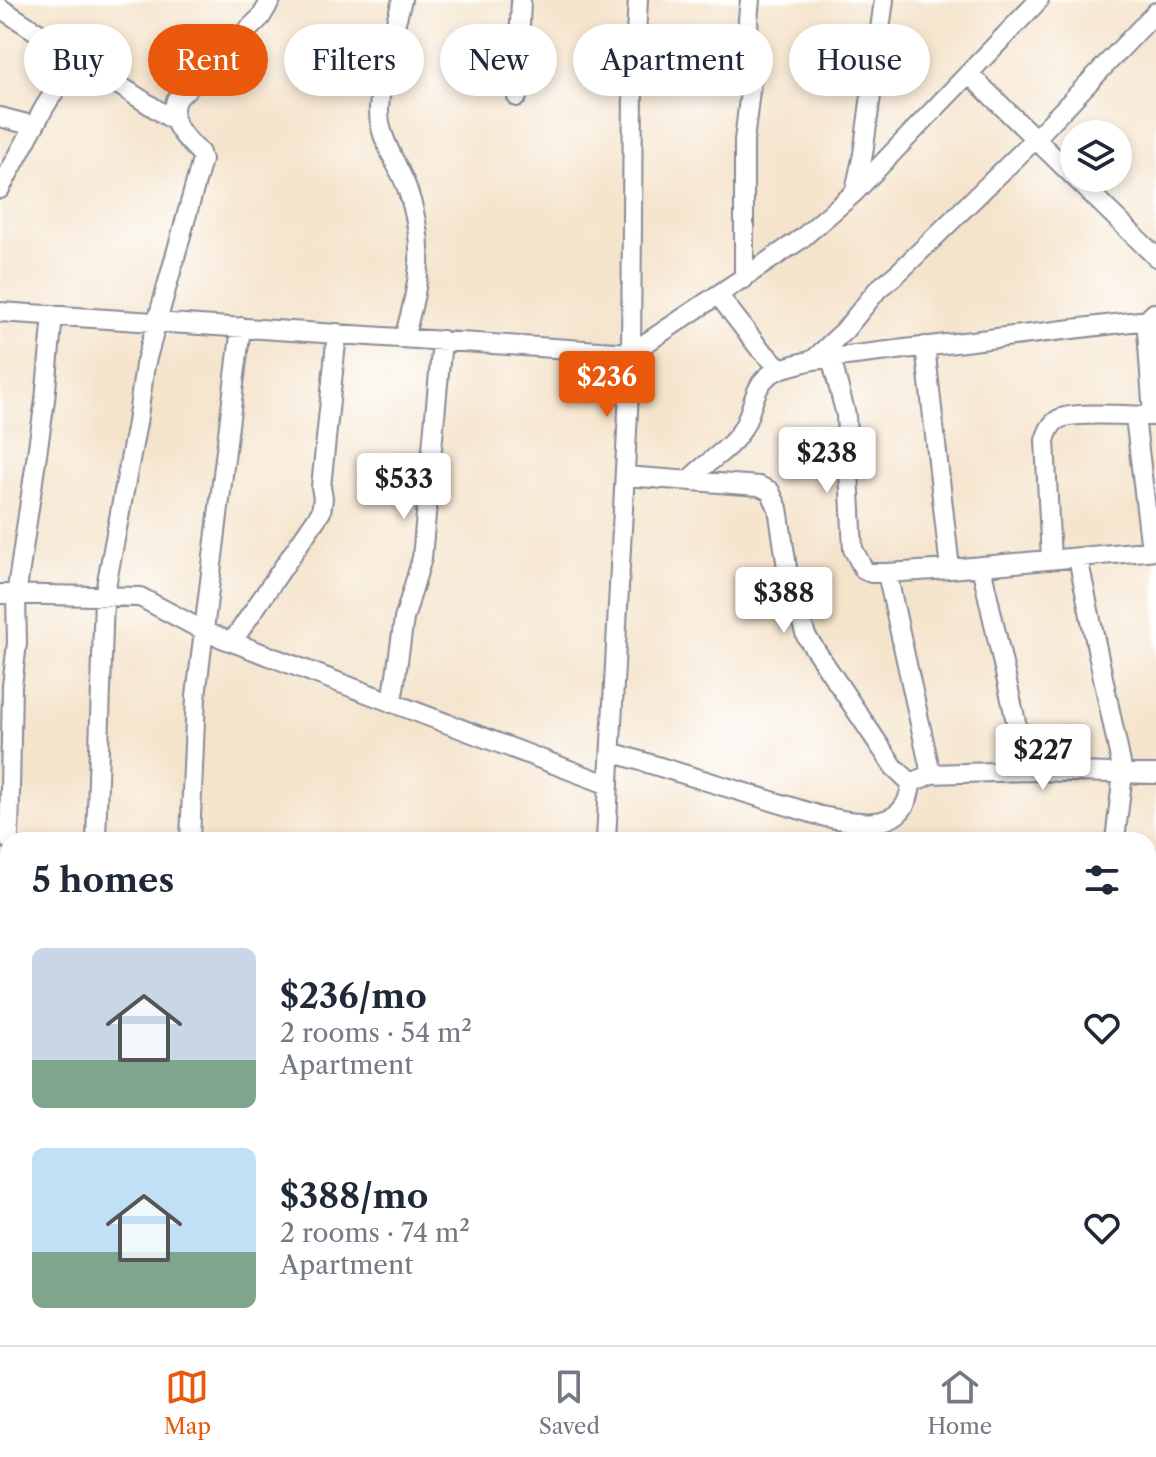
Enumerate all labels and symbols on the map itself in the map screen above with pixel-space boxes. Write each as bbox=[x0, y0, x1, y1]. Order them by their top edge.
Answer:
pin: $236 bbox=[560, 351, 654, 419]
pin: $238 bbox=[780, 427, 874, 495]
pin: $533 bbox=[357, 453, 451, 521]
pin: $388 bbox=[737, 567, 831, 635]
pin: $227 bbox=[996, 724, 1090, 792]

